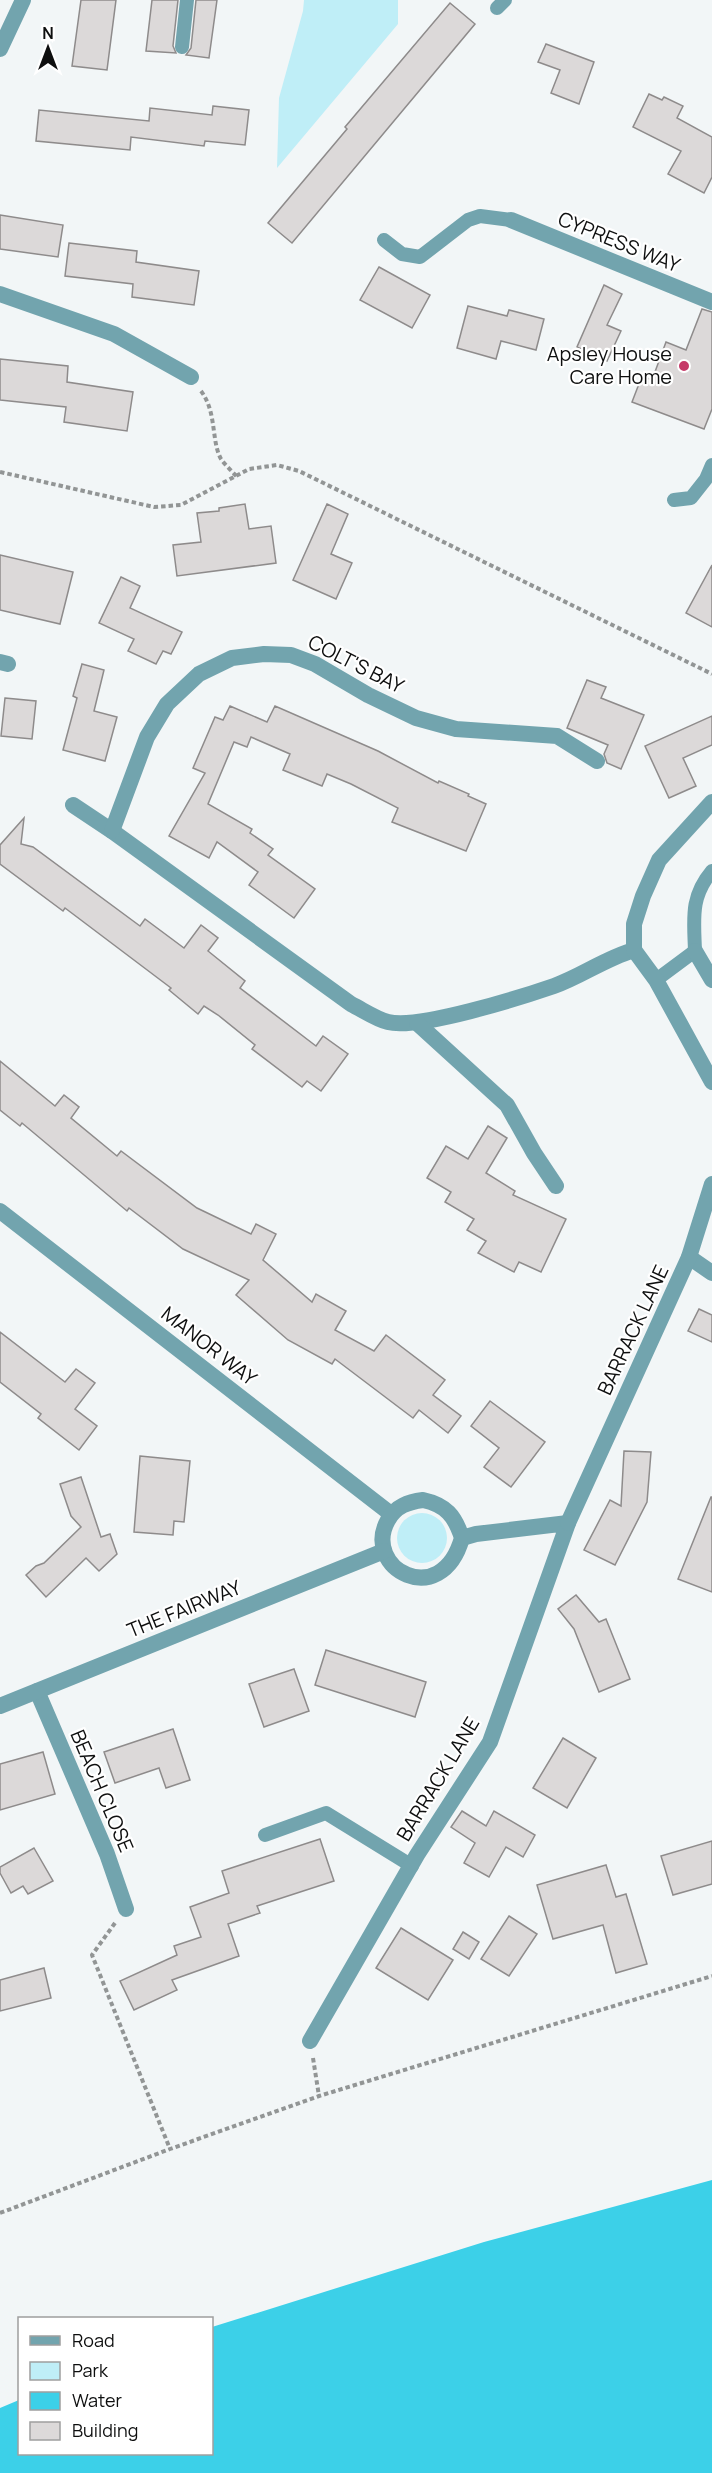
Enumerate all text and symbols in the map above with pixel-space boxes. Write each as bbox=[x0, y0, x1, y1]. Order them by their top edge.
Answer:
north arrow bbox=[18, 18, 78, 78]
text: N bbox=[42, 22, 54, 44]
street label: CYPRESS WAY bbox=[554, 205, 685, 279]
place label: Apsley House Care Home bbox=[547, 340, 672, 390]
marker: Apsley House Care Home bbox=[677, 359, 691, 373]
street label: COLT'S BAY bbox=[304, 628, 409, 700]
street label: BARRACK LANE bbox=[591, 1261, 674, 1399]
street label: MANOR WAY bbox=[156, 1300, 263, 1392]
street label: THE FAIRWAY bbox=[123, 1573, 246, 1644]
street label: BARRACK LANE bbox=[390, 1712, 485, 1846]
street label: BEACH CLOSE bbox=[65, 1726, 140, 1856]
legend bbox=[18, 2317, 213, 2455]
text: Road bbox=[72, 2328, 115, 2352]
text: Park bbox=[72, 2358, 109, 2382]
text: Water bbox=[72, 2388, 122, 2412]
text: Building bbox=[72, 2418, 138, 2442]

